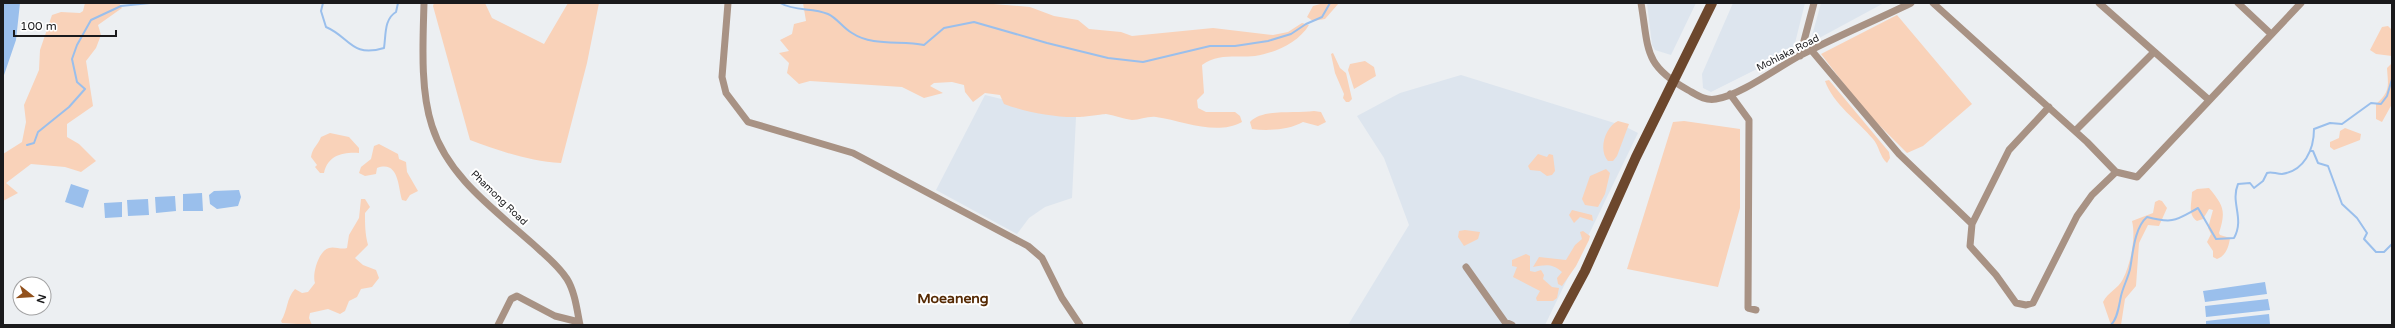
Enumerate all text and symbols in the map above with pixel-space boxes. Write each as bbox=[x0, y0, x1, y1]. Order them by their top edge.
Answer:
scale bar bbox=[14, 12, 116, 38]
text: 100 m bbox=[20, 19, 57, 33]
street label: Mohlaka Road bbox=[1755, 32, 1821, 74]
street label: Phamong Road bbox=[468, 168, 530, 228]
north arrow bbox=[12, 276, 52, 316]
district label: Moeaneng bbox=[917, 290, 989, 307]
text: N bbox=[34, 293, 49, 305]

